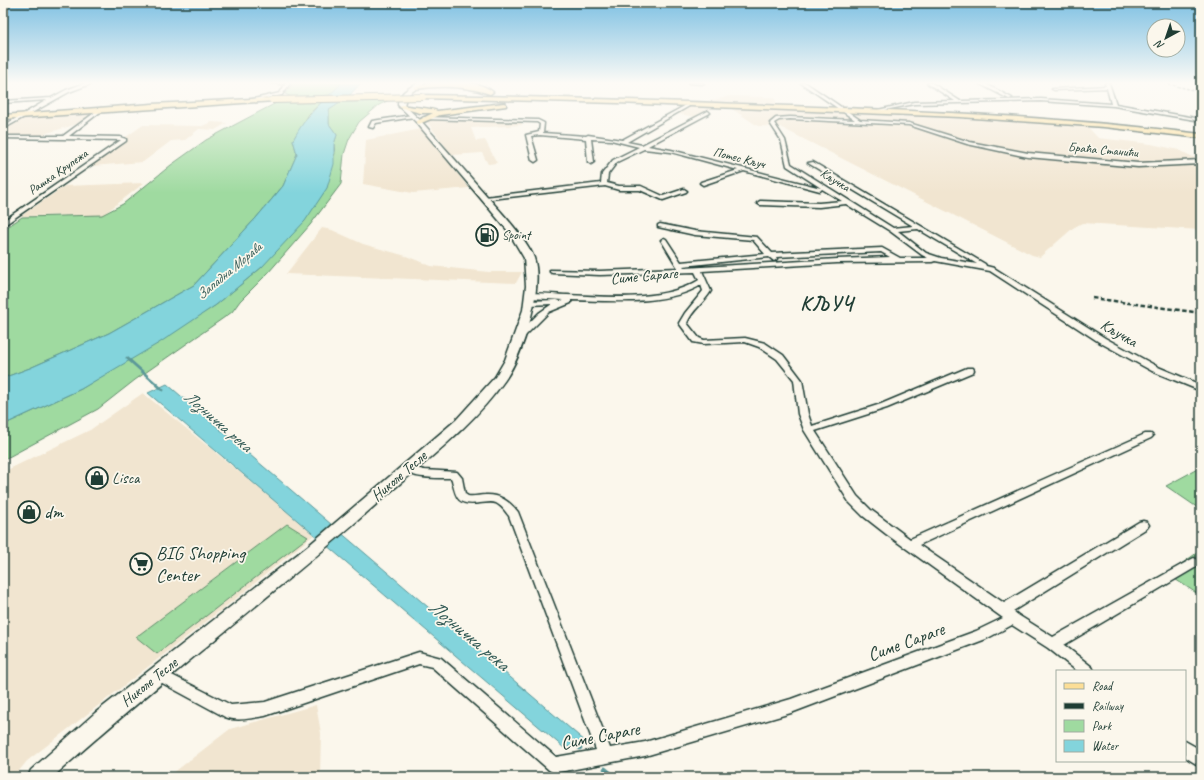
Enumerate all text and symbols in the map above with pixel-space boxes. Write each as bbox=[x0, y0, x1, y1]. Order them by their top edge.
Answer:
north arrow bbox=[1146, 18, 1186, 58]
text: N bbox=[1151, 37, 1167, 53]
street label: Браћа Станићи bbox=[1067, 139, 1140, 161]
street label: Потес Кључ bbox=[711, 144, 768, 173]
street label: Рашка Крупежа bbox=[25, 145, 91, 198]
street label: Кључка bbox=[817, 165, 853, 196]
fuel station icon: Spoint bbox=[474, 222, 500, 248]
place label: Spoint bbox=[502, 227, 532, 243]
water label: Западна Морава bbox=[193, 237, 267, 303]
street label: Симе Сараге bbox=[610, 263, 680, 289]
district label: КЉУЧ bbox=[800, 291, 855, 316]
street label: Кључка bbox=[1097, 315, 1142, 352]
water label: Лозничка река bbox=[179, 386, 258, 458]
street label: Николе Тесле bbox=[367, 445, 432, 506]
shop icon: Lisca bbox=[84, 465, 110, 491]
place label: Lisca bbox=[112, 468, 141, 488]
shop icon: dm bbox=[16, 499, 42, 525]
place label: dm bbox=[44, 500, 64, 524]
place label: BIG Shopping Center bbox=[156, 541, 246, 587]
supermarket icon: BIG Shopping Center bbox=[128, 551, 154, 577]
water label: Лозничка река bbox=[424, 594, 516, 677]
street label: Симе Сараге bbox=[864, 616, 949, 667]
street label: Николе Тесле bbox=[116, 652, 183, 711]
legend bbox=[1056, 670, 1186, 762]
text: Road bbox=[1092, 678, 1114, 694]
text: Railway bbox=[1092, 698, 1124, 714]
street label: Симе Сараге bbox=[558, 716, 643, 755]
text: Park bbox=[1092, 718, 1113, 734]
text: Water bbox=[1092, 738, 1120, 754]

